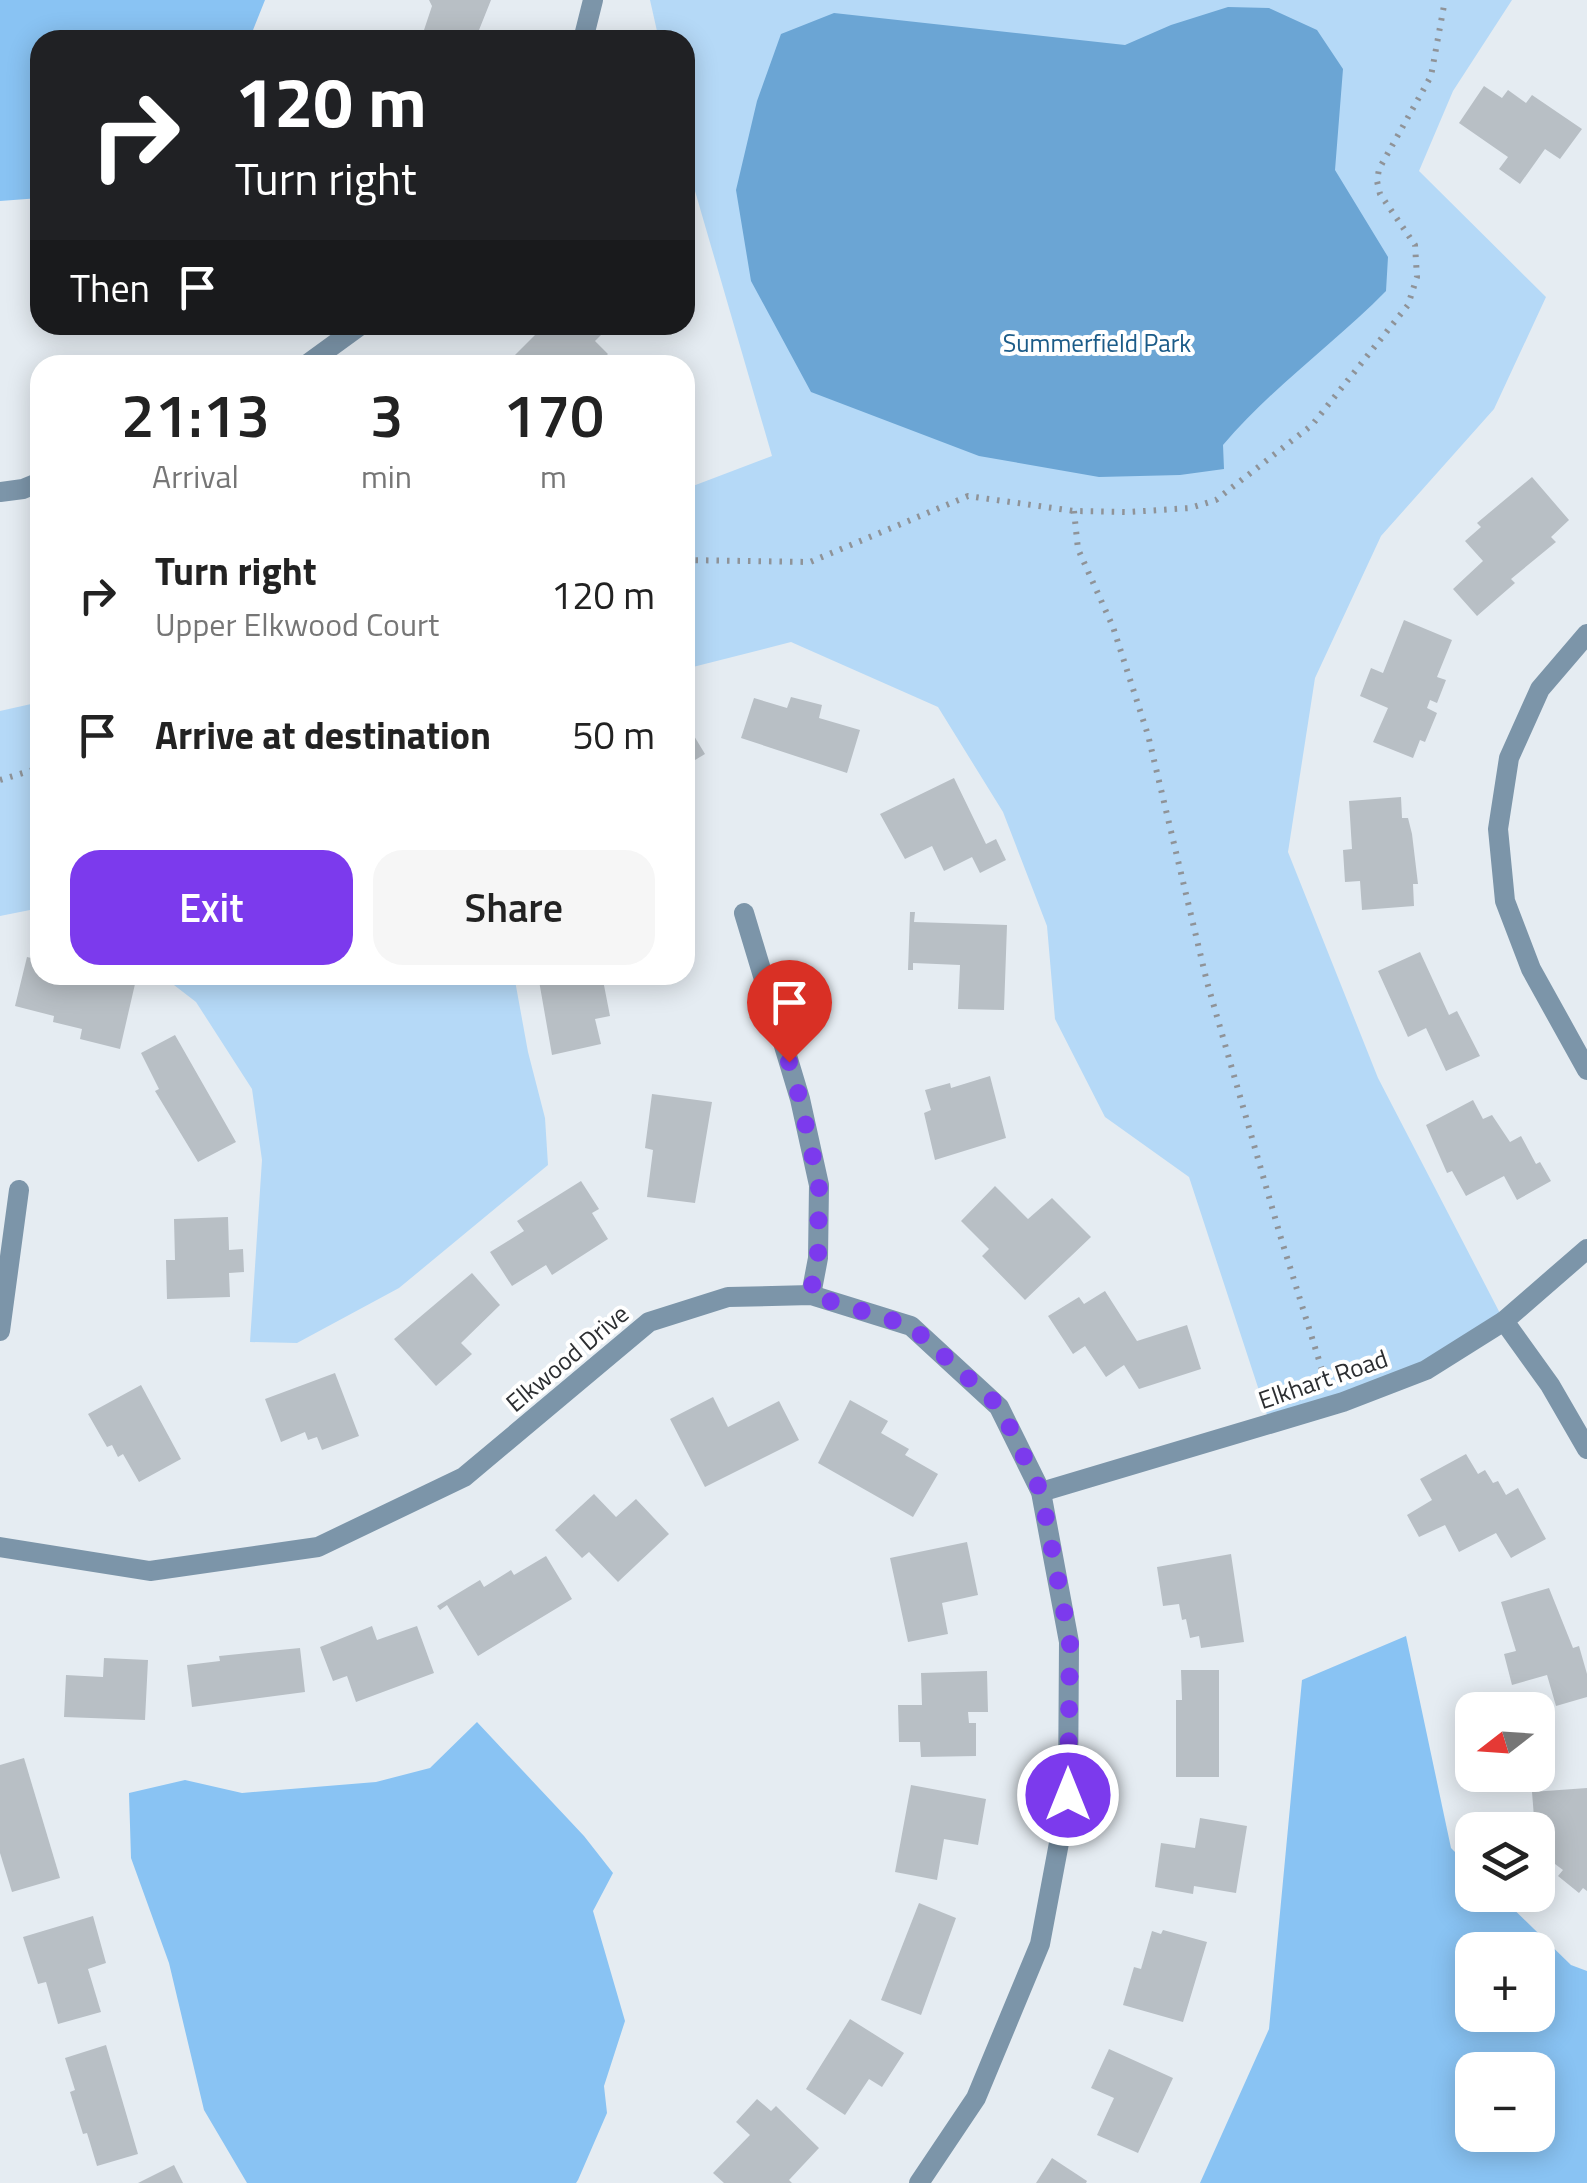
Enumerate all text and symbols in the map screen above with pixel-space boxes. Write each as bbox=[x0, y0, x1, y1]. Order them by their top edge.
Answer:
text: 120 m bbox=[235, 48, 427, 154]
icon: right bbox=[70, 70, 200, 200]
text: Turn right bbox=[235, 144, 417, 212]
text: Then bbox=[70, 259, 150, 317]
icon: arrive bbox=[170, 260, 225, 315]
park label: Summerfield Park bbox=[1003, 324, 1191, 362]
text: 21:13 bbox=[121, 369, 270, 460]
text: 3 bbox=[370, 369, 403, 460]
text: 170 bbox=[503, 369, 604, 460]
text: Arrival bbox=[152, 452, 239, 500]
text: min bbox=[361, 452, 412, 500]
text: m bbox=[540, 452, 567, 500]
text: Turn right bbox=[155, 542, 317, 600]
text: 120 m bbox=[551, 566, 655, 624]
icon: right bbox=[70, 568, 125, 623]
text: Upper Elkwood Court bbox=[155, 600, 439, 648]
text: Arrive at destination bbox=[155, 706, 491, 764]
text: 50 m bbox=[572, 706, 655, 764]
icon: arrive bbox=[70, 708, 125, 763]
button: Exit bbox=[70, 850, 353, 965]
button: Share bbox=[373, 850, 655, 965]
pin bbox=[747, 960, 832, 1063]
icon: arrive bbox=[762, 975, 817, 1030]
street label: Elkwood Drive bbox=[497, 1295, 637, 1421]
street label: Elkhart Road bbox=[1253, 1339, 1393, 1419]
north arrow bbox=[1455, 1692, 1555, 1792]
map controls bbox=[1455, 1692, 1555, 2152]
position arrow bbox=[1016, 1743, 1120, 1847]
button: layers bbox=[1455, 1812, 1555, 1912]
button: + bbox=[1455, 1932, 1555, 2032]
button: − bbox=[1455, 2052, 1555, 2152]

